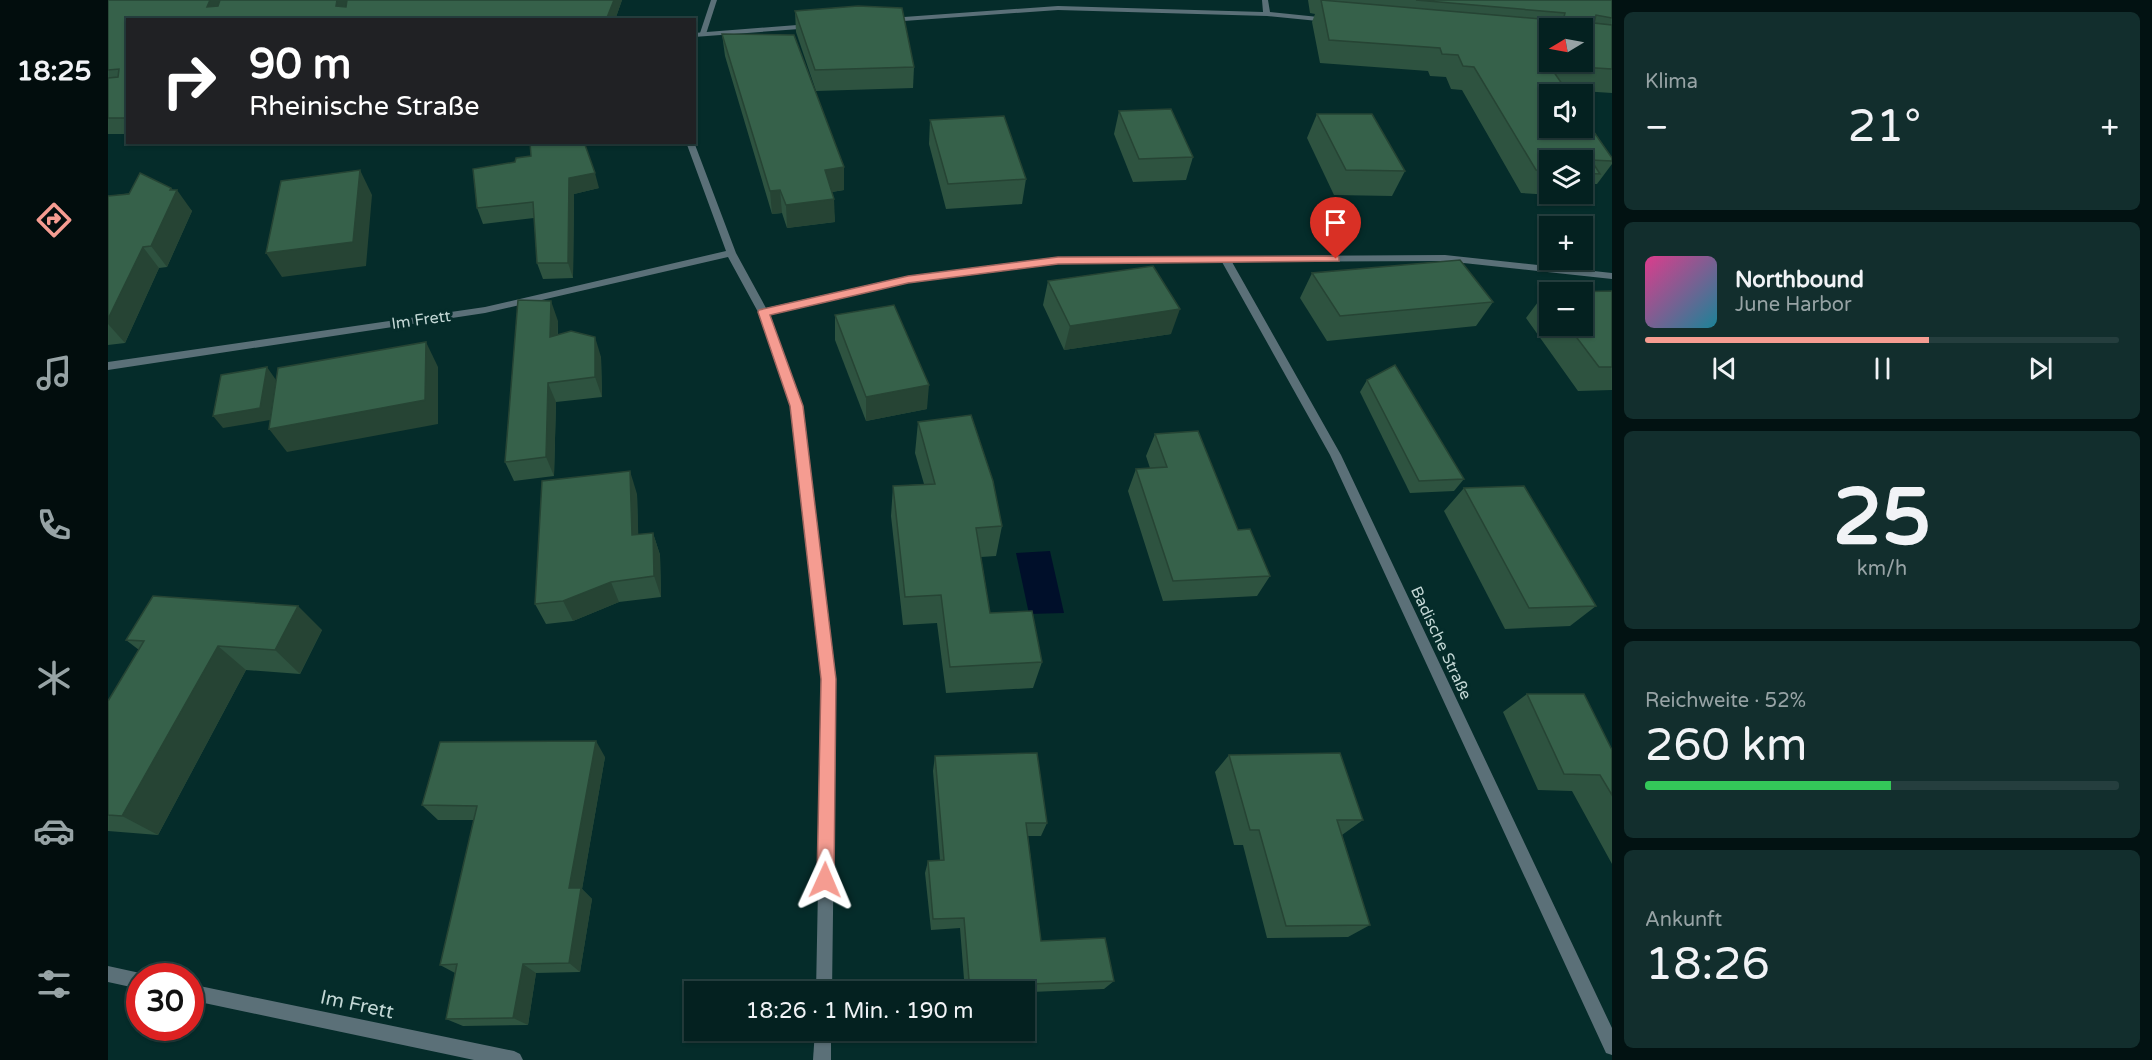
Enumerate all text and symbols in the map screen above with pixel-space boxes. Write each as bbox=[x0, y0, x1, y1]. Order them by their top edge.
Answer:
north arrow bbox=[1539, 18, 1593, 72]
map controls bbox=[1539, 18, 1593, 336]
text: 90 m bbox=[249, 39, 351, 90]
icon: right bbox=[150, 42, 228, 120]
text: 18:25 bbox=[17, 55, 91, 88]
text: Klima bbox=[1645, 70, 1698, 94]
button: sound bbox=[1539, 84, 1593, 138]
text: Rheinische Straße bbox=[249, 90, 480, 123]
text: 21° bbox=[1848, 100, 1921, 154]
text: − bbox=[1645, 108, 1669, 147]
text: + bbox=[2100, 108, 2119, 147]
button: layers bbox=[1539, 150, 1593, 204]
pin bbox=[1310, 197, 1361, 259]
icon: directions bbox=[33, 199, 75, 241]
icon: arrive bbox=[1319, 206, 1352, 239]
button: + bbox=[1539, 216, 1593, 270]
text: Northbound bbox=[1735, 267, 1864, 293]
button: − bbox=[1539, 282, 1593, 336]
text: June Harbor bbox=[1735, 293, 1852, 317]
street label: Im Frett bbox=[390, 306, 452, 334]
icon: music bbox=[33, 352, 75, 394]
icon: previous bbox=[1708, 352, 1741, 385]
icon: pause bbox=[1866, 352, 1899, 385]
icon: next bbox=[2024, 352, 2057, 385]
text: 25 bbox=[1833, 471, 1931, 565]
icon: phone bbox=[33, 504, 75, 546]
text: km/h bbox=[1857, 557, 1907, 581]
street label: Badische Straße bbox=[1406, 583, 1476, 703]
icon: climate bbox=[33, 657, 75, 699]
text: Reichweite · 52% bbox=[1645, 689, 1806, 713]
text: 260 km bbox=[1645, 719, 1807, 773]
icon: car bbox=[33, 810, 75, 852]
position arrow bbox=[793, 848, 857, 912]
text: Ankunft bbox=[1645, 908, 1722, 932]
text: 18:26 bbox=[1645, 938, 1770, 992]
icon: filters bbox=[33, 963, 75, 1005]
speed limit sign: 30 bbox=[126, 963, 204, 1041]
street label: Im Frett bbox=[318, 986, 396, 1025]
text: 18:26 · 1 Min. · 190 m bbox=[746, 998, 973, 1024]

